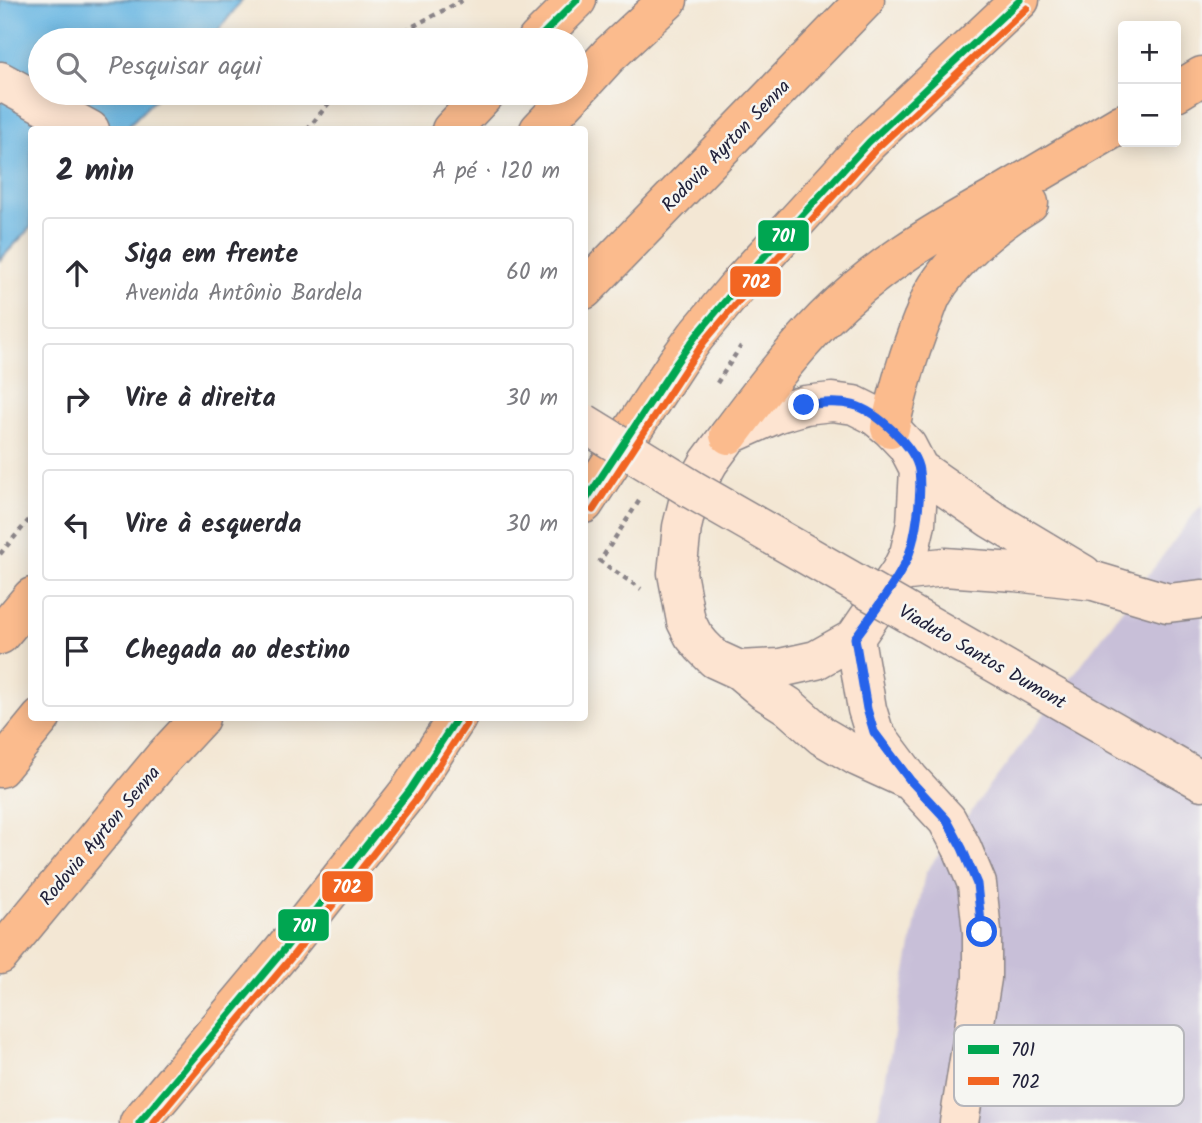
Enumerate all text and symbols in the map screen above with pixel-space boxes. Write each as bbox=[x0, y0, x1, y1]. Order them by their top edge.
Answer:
map controls bbox=[1118, 21, 1181, 147]
button: + bbox=[1118, 21, 1181, 84]
search box bbox=[28, 28, 588, 105]
text: Pesquisar aqui bbox=[108, 46, 261, 88]
icon: search bbox=[52, 48, 90, 86]
street label: Rodovia Ayrton Senna bbox=[655, 73, 798, 220]
button: − bbox=[1118, 84, 1181, 147]
text: 2 min bbox=[56, 148, 134, 196]
text: A pé · 120 m bbox=[432, 154, 560, 190]
line badge: 701 bbox=[757, 219, 810, 252]
text: 701 bbox=[771, 222, 795, 252]
text: Siga em frente bbox=[125, 234, 298, 276]
icon: ahead bbox=[58, 254, 96, 292]
text: 60 m bbox=[506, 255, 558, 291]
line badge: 702 bbox=[729, 265, 782, 298]
text: 702 bbox=[741, 268, 771, 298]
text: Avenida Antônio Bardela bbox=[125, 276, 362, 312]
text: Vire à direita bbox=[125, 378, 276, 420]
icon: right bbox=[58, 380, 96, 418]
text: 30 m bbox=[506, 381, 558, 417]
route end bbox=[788, 389, 819, 420]
text: Vire à esquerda bbox=[125, 504, 302, 546]
icon: left bbox=[58, 506, 96, 544]
text: 30 m bbox=[506, 507, 558, 543]
street label: Viaduto Santos Dumont bbox=[893, 597, 1072, 718]
text: Chegada ao destino bbox=[125, 630, 350, 672]
icon: arrive bbox=[58, 632, 96, 670]
street label: Rodovia Ayrton Senna bbox=[33, 760, 168, 913]
line badge: 702 bbox=[321, 870, 374, 903]
text: 702 bbox=[332, 873, 362, 903]
line badge: 701 bbox=[277, 908, 330, 942]
text: 701 bbox=[292, 912, 316, 942]
route start bbox=[966, 916, 997, 947]
legend bbox=[954, 1025, 1184, 1106]
text: 701 bbox=[1011, 1036, 1035, 1066]
text: 702 bbox=[1011, 1068, 1040, 1098]

